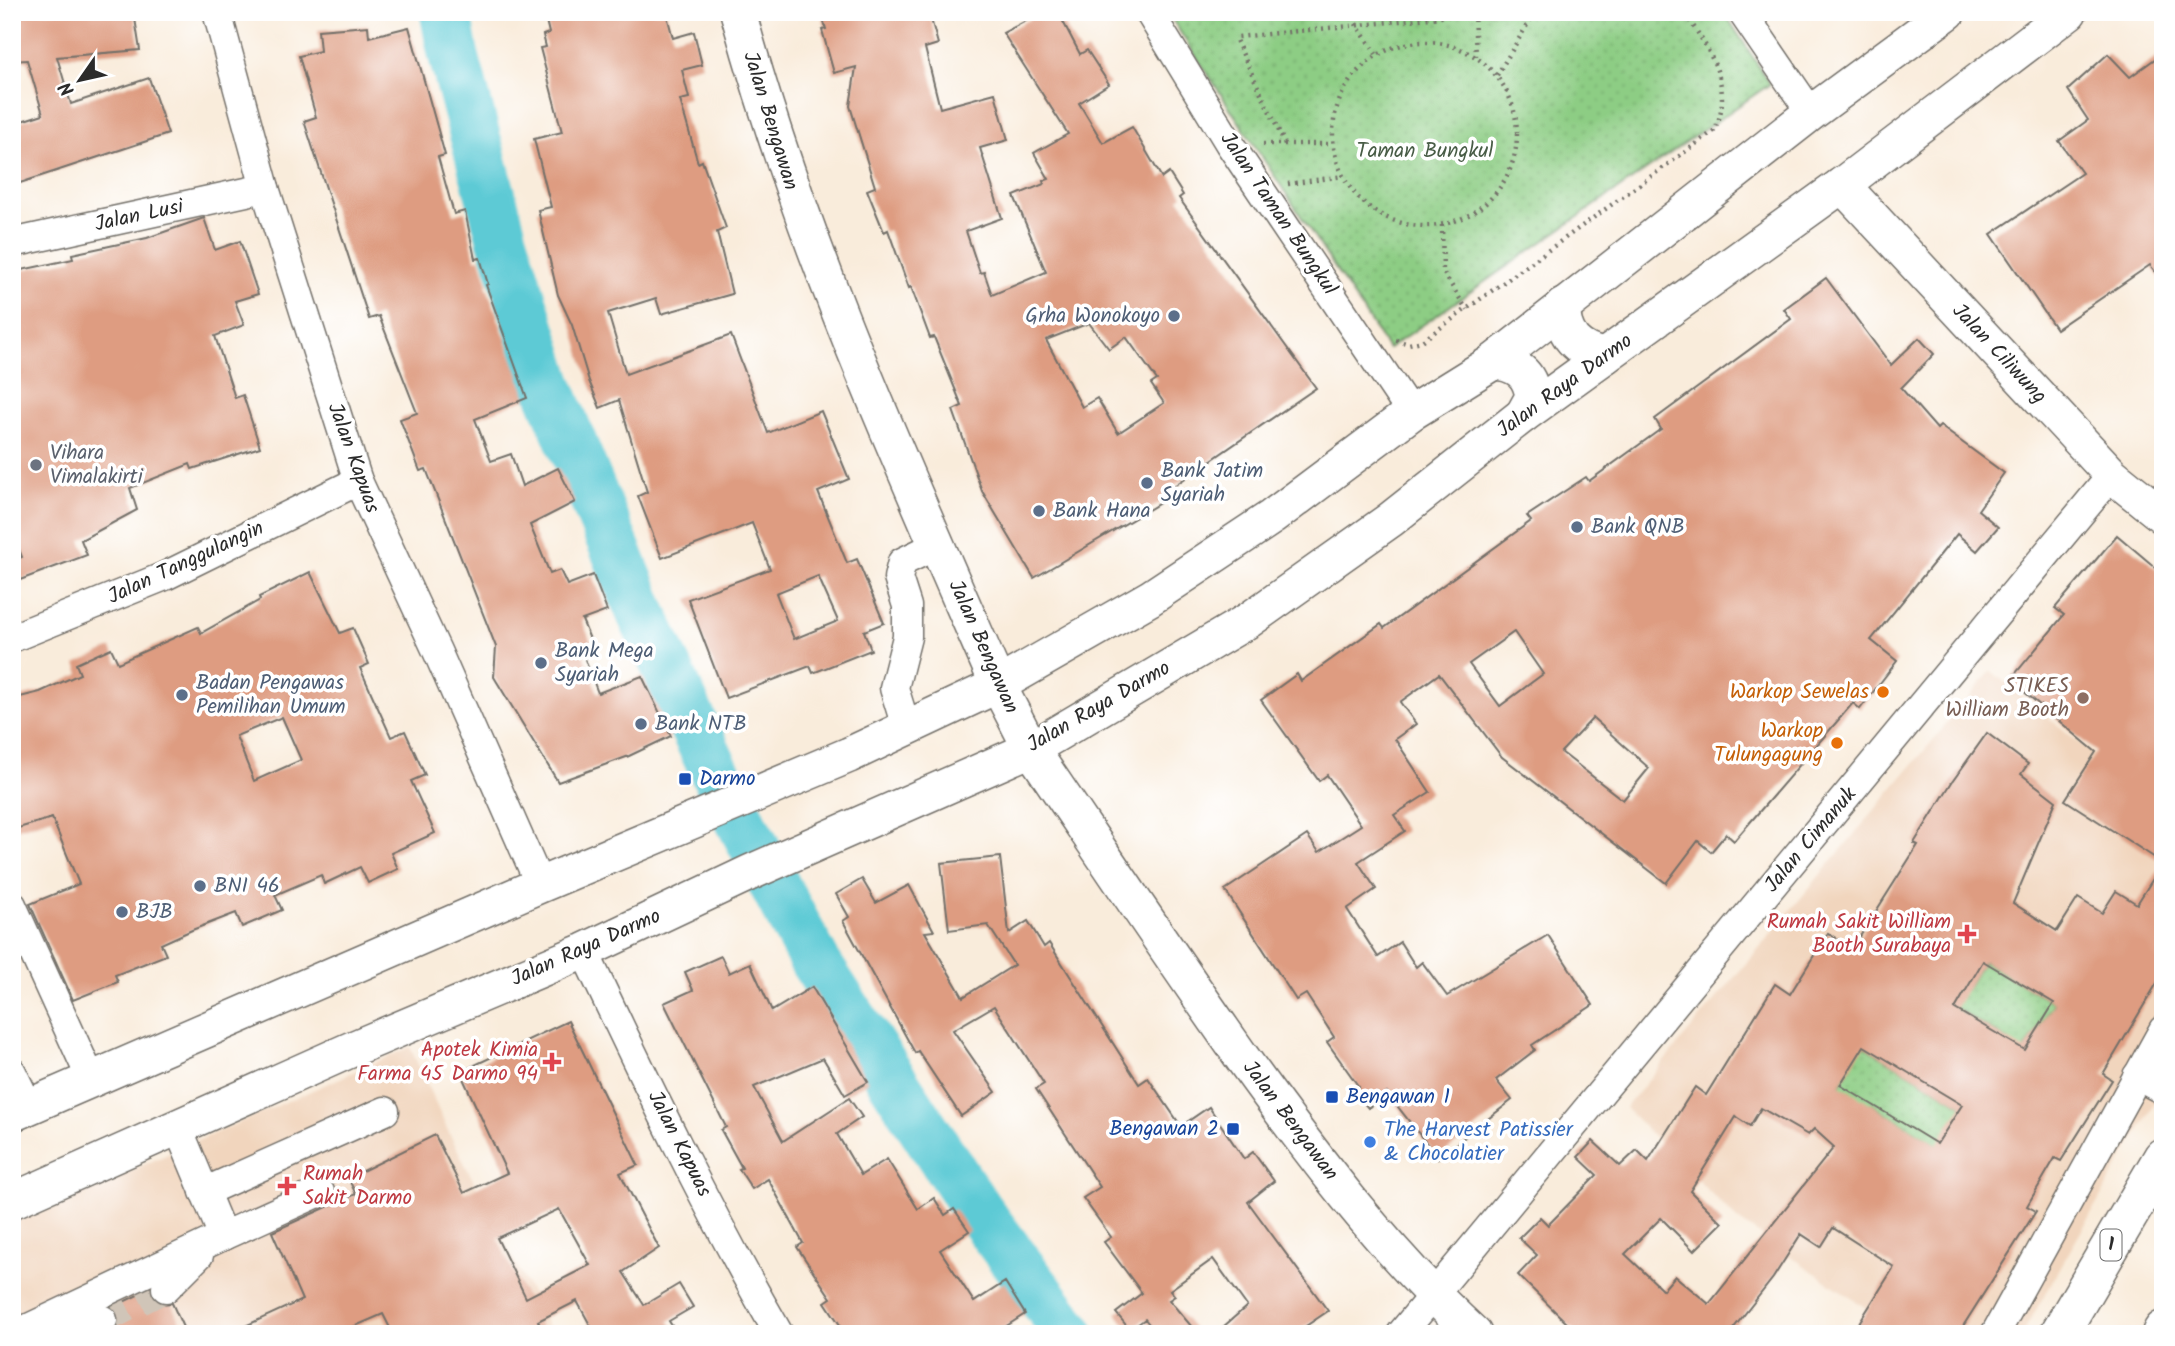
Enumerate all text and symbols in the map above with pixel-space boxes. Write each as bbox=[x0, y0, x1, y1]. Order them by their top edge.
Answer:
north arrow bbox=[46, 46, 116, 116]
street label: Jalan Bengawan bbox=[733, 48, 807, 194]
text: N bbox=[52, 75, 83, 102]
street label: Jalan Taman Bungkul bbox=[1211, 125, 1345, 303]
park label: Taman Bungkul bbox=[1356, 135, 1494, 168]
street label: Jalan Lusi bbox=[92, 190, 187, 241]
street label: Jalan Ciliwung bbox=[1943, 296, 2055, 412]
place label: Grha Wonokoyo bbox=[1025, 300, 1160, 333]
marker: Grha Wonokoyo bbox=[1166, 308, 1182, 324]
street label: Jalan Raya Darmo bbox=[1490, 325, 1640, 447]
street label: Jalan Kapuas bbox=[318, 398, 388, 518]
place label: Vihara Vimalakirti bbox=[50, 437, 144, 494]
place label: Bank Jatim Syariah bbox=[1161, 455, 1263, 512]
marker: Vihara Vimalakirti bbox=[28, 457, 44, 473]
marker: Bank Jatim Syariah bbox=[1139, 475, 1155, 491]
place label: Bank Hana bbox=[1053, 495, 1151, 528]
marker: Bank Hana bbox=[1031, 503, 1047, 519]
place label: Bank QNB bbox=[1591, 511, 1685, 544]
street label: Jalan Tanggulangin bbox=[102, 512, 270, 614]
marker: Bank QNB bbox=[1569, 519, 1585, 535]
street label: Jalan Bengawan bbox=[939, 575, 1027, 719]
place label: Bank Mega Syariah bbox=[555, 635, 654, 692]
street label: Jalan Raya Darmo bbox=[1021, 652, 1177, 762]
marker: Bank Mega Syariah bbox=[533, 655, 549, 671]
place label: Badan Pengawas Pemilihan Umum bbox=[196, 667, 346, 724]
place label: STIKES William Booth bbox=[1946, 670, 2069, 727]
place label: Warkop Sewelas bbox=[1730, 676, 1869, 709]
marker: Warkop Sewelas bbox=[1875, 684, 1891, 700]
marker: Badan Pengawas Pemilihan Umum bbox=[174, 687, 190, 703]
marker: STIKES William Booth bbox=[2075, 690, 2091, 706]
place label: Bank NTB bbox=[655, 708, 747, 741]
place label: Warkop Tulungagung bbox=[1714, 715, 1823, 772]
marker: Bank NTB bbox=[633, 716, 649, 732]
marker: Warkop Tulungagung bbox=[1829, 735, 1845, 751]
place label: Darmo bbox=[699, 763, 756, 796]
marker: Darmo bbox=[677, 771, 693, 787]
street label: Jalan Cimanuk bbox=[1757, 780, 1865, 900]
place label: BNI 46 bbox=[214, 870, 280, 903]
marker: BNI 46 bbox=[192, 878, 208, 894]
place label: BJB bbox=[136, 896, 173, 929]
street label: Jalan Raya Darmo bbox=[506, 900, 666, 996]
marker: BJB bbox=[114, 904, 130, 920]
place label: Rumah Sakit William Booth Surabaya bbox=[1767, 906, 1951, 963]
marker: Rumah Sakit William Booth Surabaya bbox=[1957, 924, 1977, 944]
place label: Apotek Kimia Farma 45 Darmo 94 bbox=[357, 1034, 538, 1091]
marker: Apotek Kimia Farma 45 Darmo 94 bbox=[544, 1054, 560, 1070]
street label: Jalan Bengawan bbox=[1234, 1054, 1346, 1188]
place label: Bengawan 1 bbox=[1346, 1081, 1450, 1114]
street label: Jalan Kapuas bbox=[638, 1085, 720, 1203]
marker: Bengawan 1 bbox=[1324, 1089, 1340, 1105]
place label: Bengawan 2 bbox=[1109, 1113, 1219, 1146]
place label: The Harvest Patissier & Chocolatier bbox=[1384, 1114, 1574, 1171]
marker: Bengawan 2 bbox=[1225, 1121, 1241, 1137]
marker: The Harvest Patissier & Chocolatier bbox=[1362, 1134, 1378, 1150]
place label: Rumah Sakit Darmo bbox=[303, 1158, 412, 1215]
marker: Rumah Sakit Darmo bbox=[277, 1176, 297, 1196]
road number: 1 bbox=[2100, 1230, 2122, 1260]

